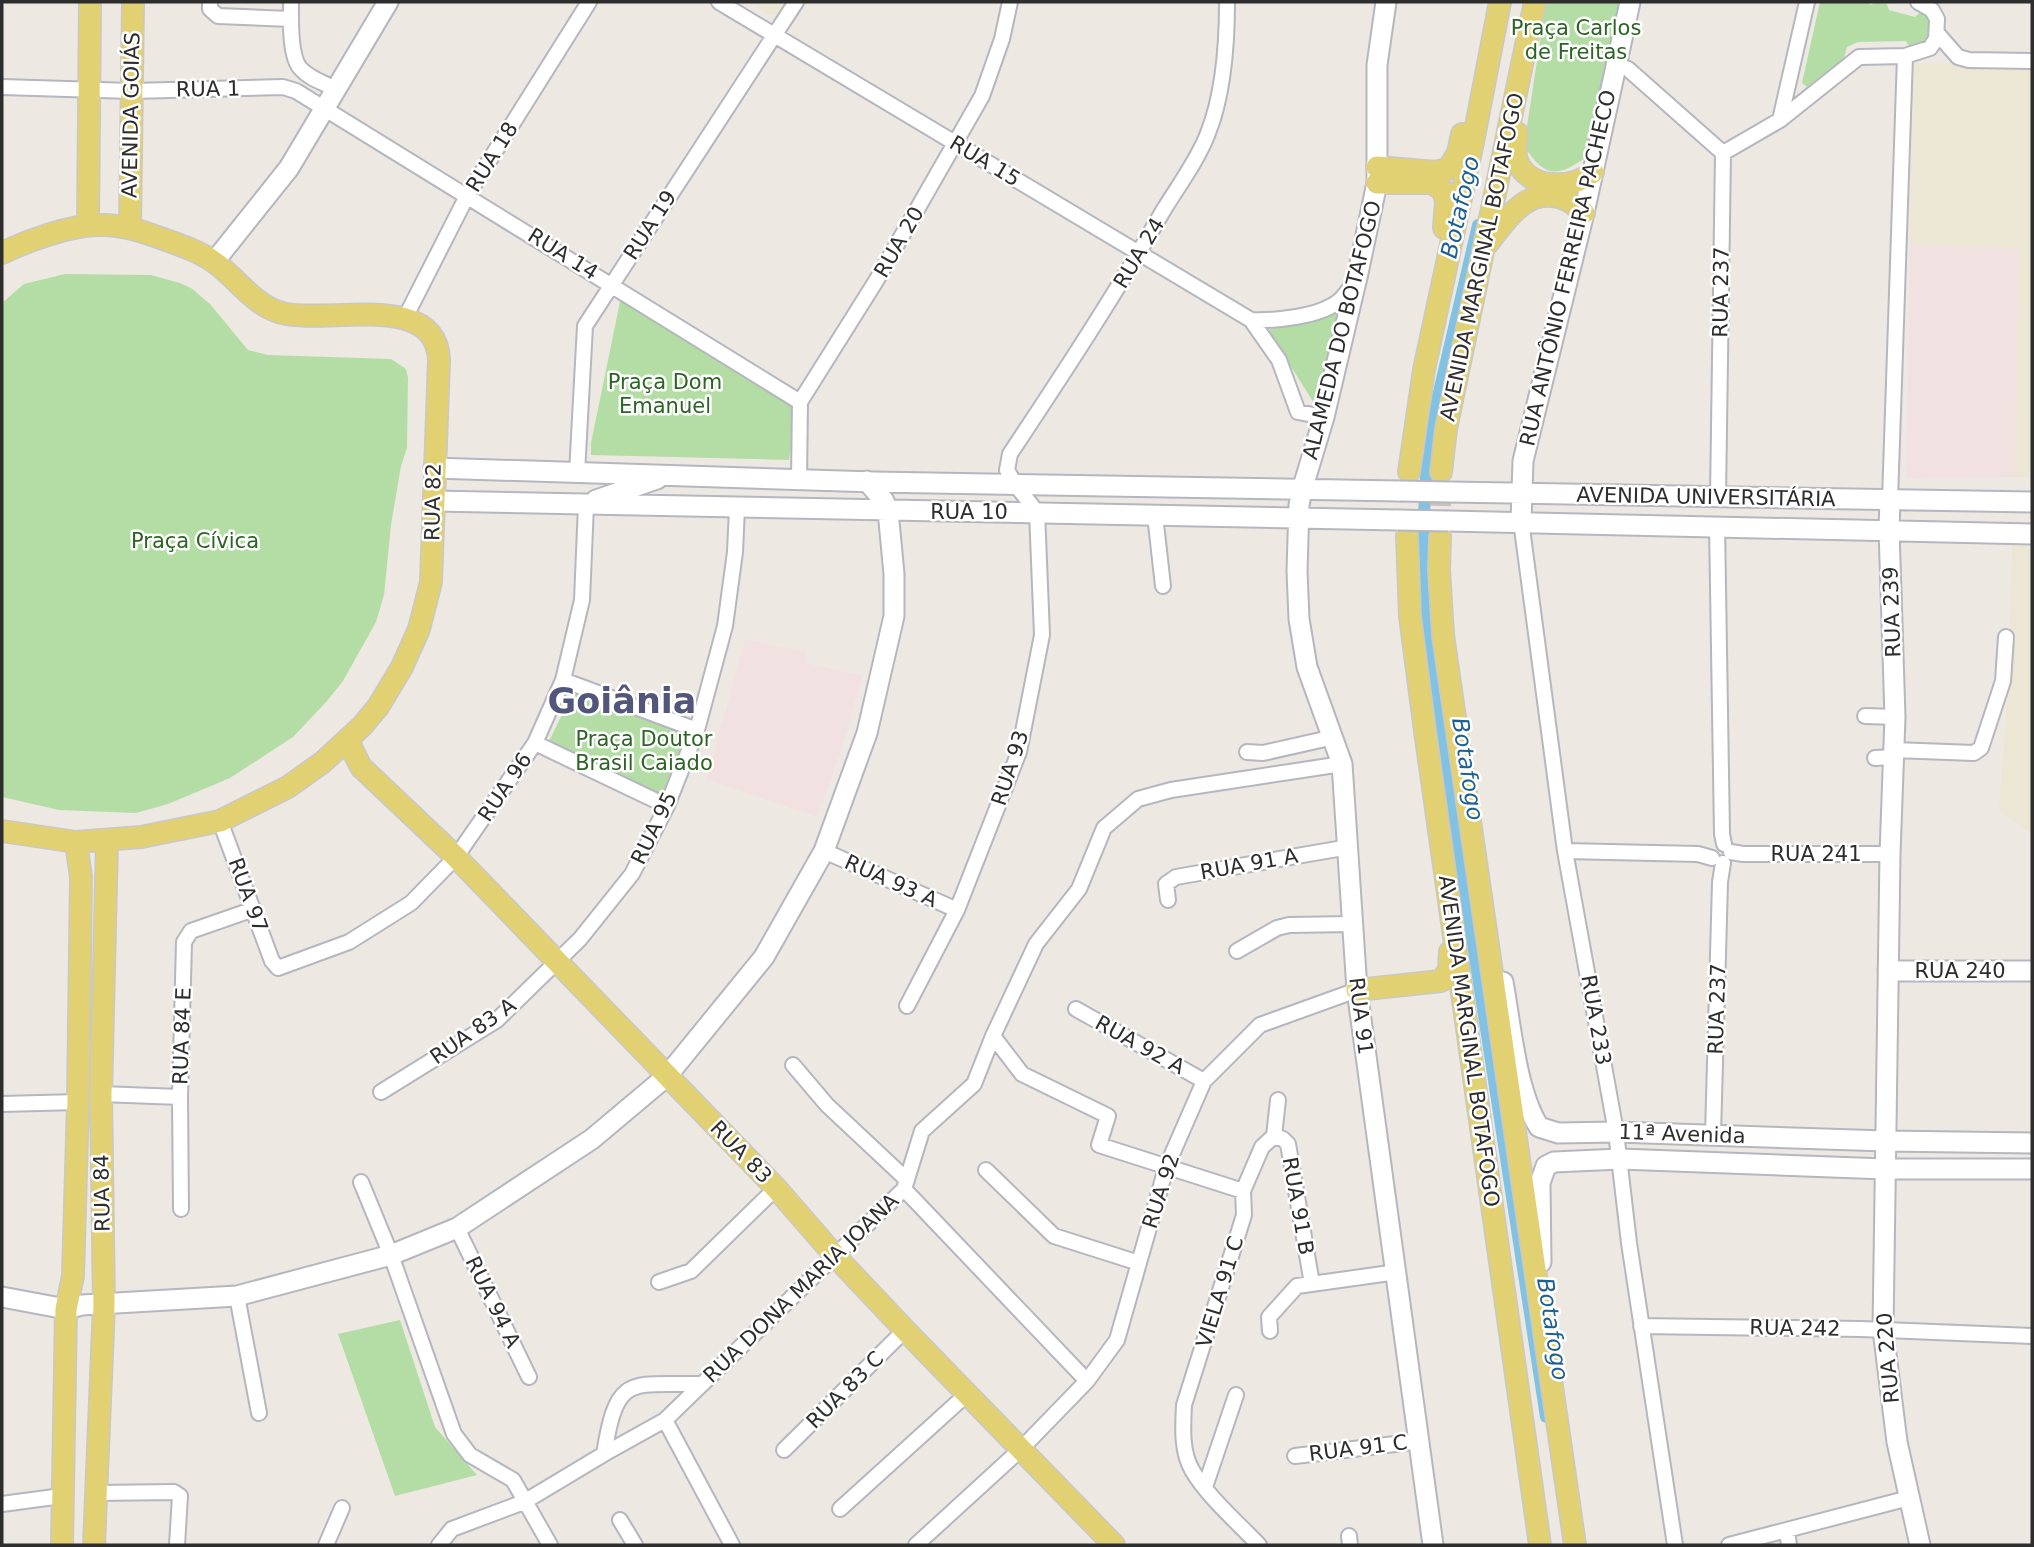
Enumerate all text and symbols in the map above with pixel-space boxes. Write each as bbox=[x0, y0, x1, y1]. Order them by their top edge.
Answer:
park label: Praça Carlos de Freitas bbox=[1511, 16, 1641, 64]
street label: AVENIDA GOIÁS bbox=[117, 32, 144, 198]
street label: RUA 1 bbox=[176, 76, 240, 102]
street label: RUA ANTÔNIO FERREIRA PACHECO bbox=[1514, 87, 1621, 448]
street label: AVENIDA MARGINAL BOTAFOGO bbox=[1435, 91, 1529, 423]
street label: RUA 18 bbox=[461, 118, 523, 196]
street label: RUA 15 bbox=[946, 131, 1024, 191]
water label: Botafogo bbox=[1436, 153, 1484, 261]
street label: RUA 19 bbox=[619, 186, 681, 264]
street label: ALAMEDA DO BOTAFOGO bbox=[1298, 198, 1386, 462]
street label: RUA 20 bbox=[869, 202, 929, 282]
street label: RUA 24 bbox=[1109, 214, 1169, 292]
street label: RUA 14 bbox=[524, 223, 602, 285]
street label: RUA 237 bbox=[1708, 246, 1734, 338]
park label: Praça Dom Emanuel bbox=[608, 370, 722, 418]
street label: RUA 82 bbox=[420, 463, 446, 541]
street label: AVENIDA UNIVERSITÁRIA bbox=[1576, 482, 1836, 511]
street label: RUA 10 bbox=[930, 500, 1008, 524]
park label: Praça Cívica bbox=[131, 529, 259, 553]
street label: RUA 239 bbox=[1878, 566, 1906, 658]
district label: Goiânia bbox=[548, 681, 696, 721]
water label: Botafogo bbox=[1447, 716, 1489, 822]
park label: Praça Doutor Brasil Caiado bbox=[575, 727, 713, 775]
street label: RUA 93 bbox=[987, 727, 1033, 809]
street label: RUA 96 bbox=[473, 748, 537, 826]
street label: RUA 95 bbox=[626, 788, 682, 868]
street label: RUA 241 bbox=[1770, 842, 1862, 866]
street label: RUA 91 A bbox=[1198, 843, 1300, 884]
street label: RUA 93 A bbox=[841, 850, 942, 912]
street label: RUA 97 bbox=[223, 854, 273, 936]
street label: AVENIDA MARGINAL BOTAFOGO bbox=[1434, 873, 1504, 1209]
street label: RUA 240 bbox=[1914, 959, 2006, 983]
street label: RUA 237 bbox=[1703, 963, 1731, 1055]
street label: RUA 233 bbox=[1576, 973, 1616, 1067]
street label: RUA 91 bbox=[1344, 976, 1378, 1056]
street label: RUA 84 E bbox=[168, 987, 196, 1085]
street label: RUA 83 A bbox=[426, 992, 521, 1069]
street label: RUA 92 A bbox=[1091, 1011, 1190, 1080]
street label: RUA 83 bbox=[705, 1116, 777, 1188]
street label: 11ª Avenida bbox=[1618, 1120, 1746, 1148]
street label: RUA 92 bbox=[1138, 1150, 1184, 1232]
street label: RUA 84 bbox=[89, 1154, 115, 1232]
street label: RUA 91 B bbox=[1278, 1155, 1318, 1257]
street label: RUA DONA MARIA JOANA bbox=[699, 1188, 904, 1387]
street label: VIELA 91 C bbox=[1192, 1233, 1248, 1351]
street label: RUA 94 A bbox=[461, 1252, 526, 1352]
water label: Botafogo bbox=[1532, 1276, 1574, 1382]
street label: RUA 220 bbox=[1872, 1312, 1904, 1404]
street label: RUA 242 bbox=[1749, 1315, 1841, 1341]
street label: RUA 83 C bbox=[801, 1346, 889, 1434]
street label: RUA 91 C bbox=[1307, 1430, 1409, 1466]

